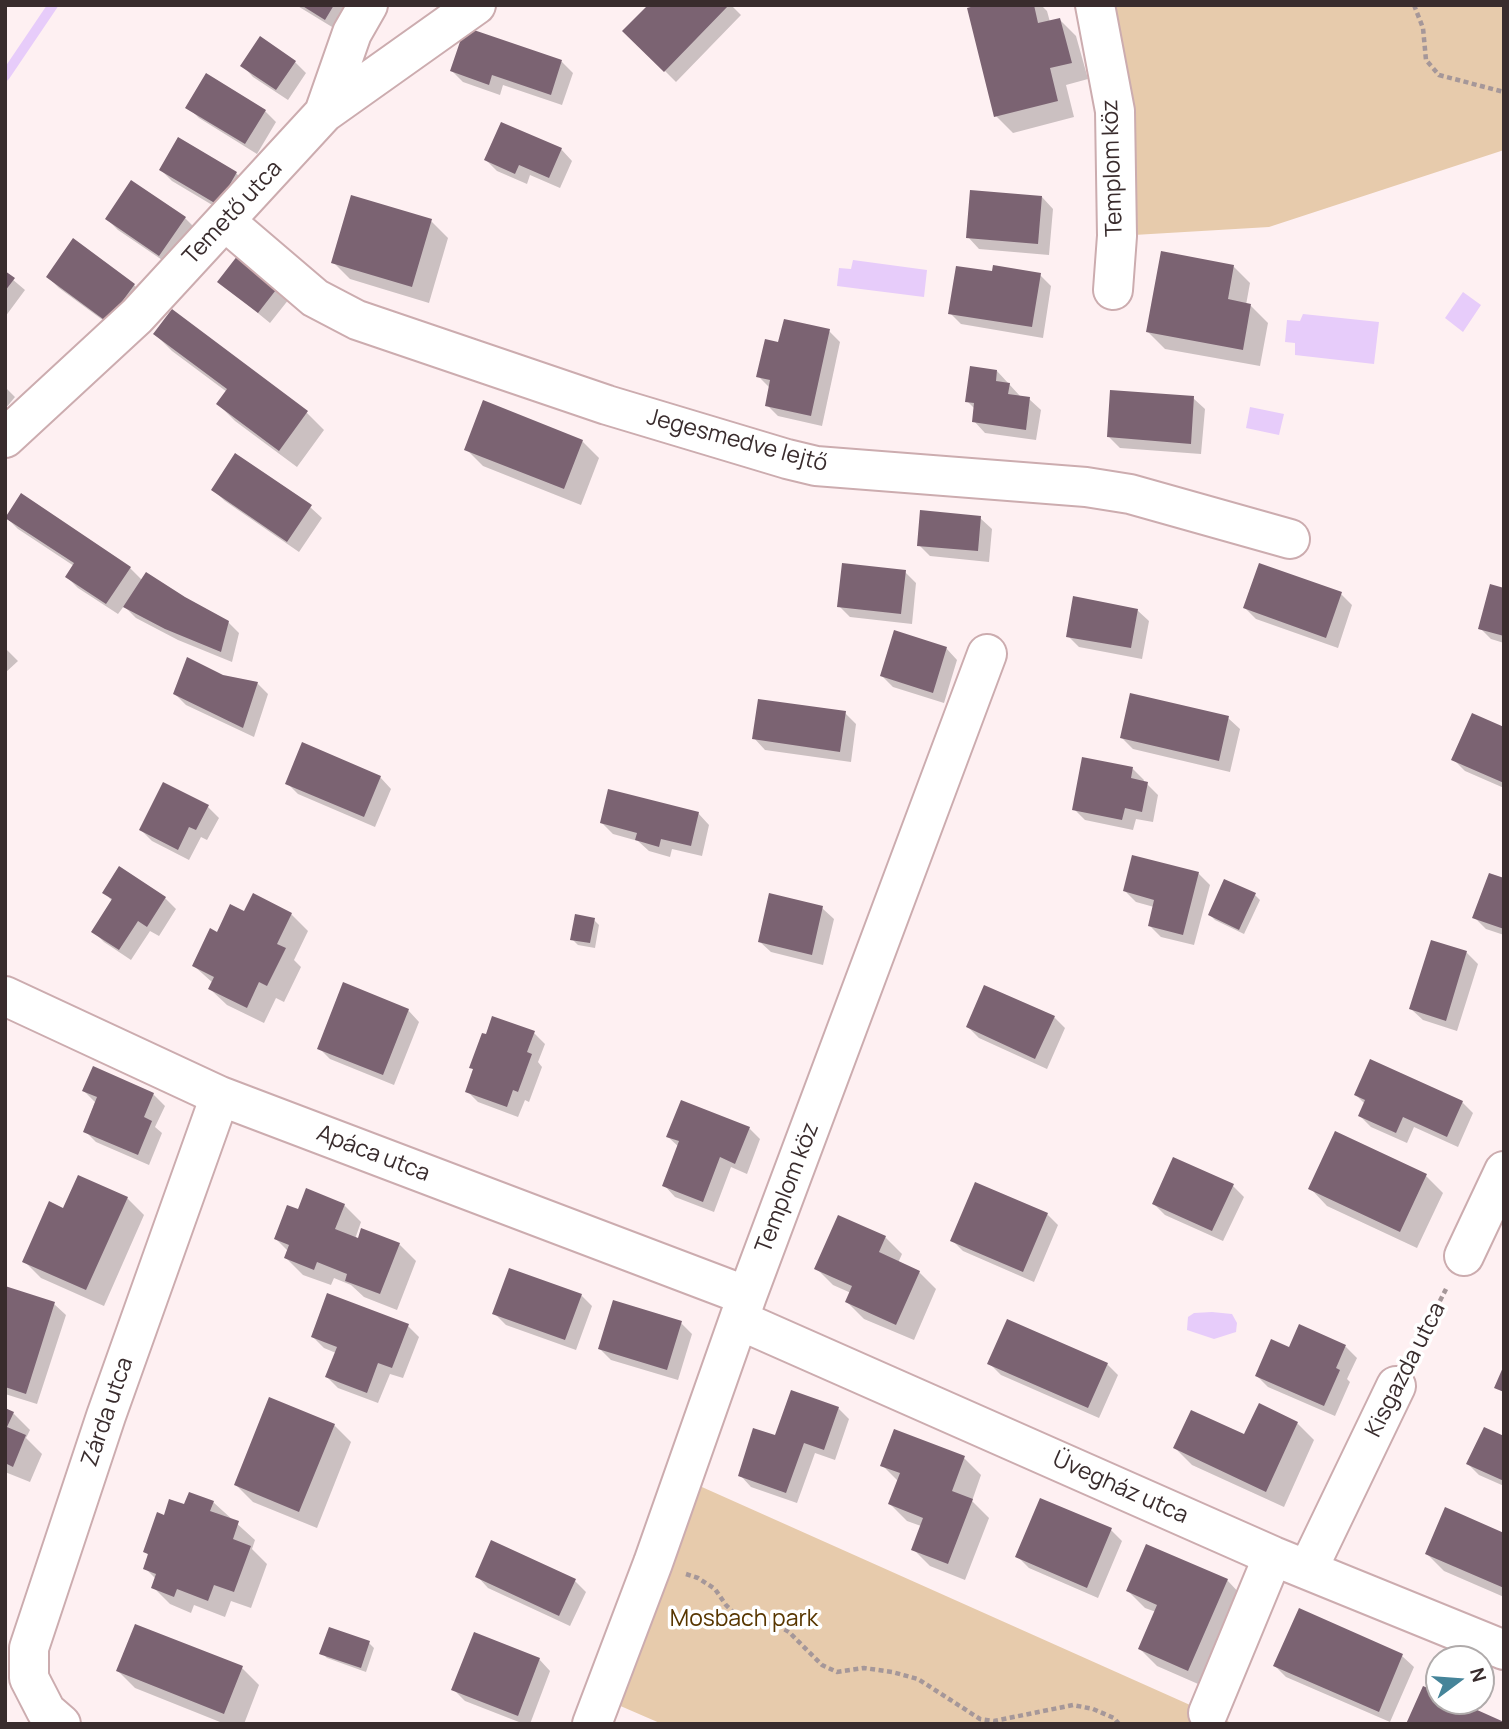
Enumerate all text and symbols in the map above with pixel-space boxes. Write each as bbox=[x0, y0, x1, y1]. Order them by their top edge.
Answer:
street label: Templom köz bbox=[1097, 99, 1129, 237]
street label: Temető utca bbox=[178, 155, 288, 271]
street label: Jegesmedve lejtő bbox=[644, 404, 830, 478]
street label: Templom köz bbox=[750, 1119, 826, 1257]
street label: Apáca utca bbox=[313, 1120, 433, 1188]
street label: Kisgazda utca bbox=[1360, 1298, 1452, 1442]
street label: Zárda utca bbox=[76, 1354, 140, 1470]
street label: Üvegház utca bbox=[1048, 1446, 1192, 1530]
park label: Mosbach park bbox=[670, 1606, 818, 1634]
north arrow bbox=[1425, 1645, 1495, 1715]
text: N bbox=[1464, 1665, 1493, 1685]

